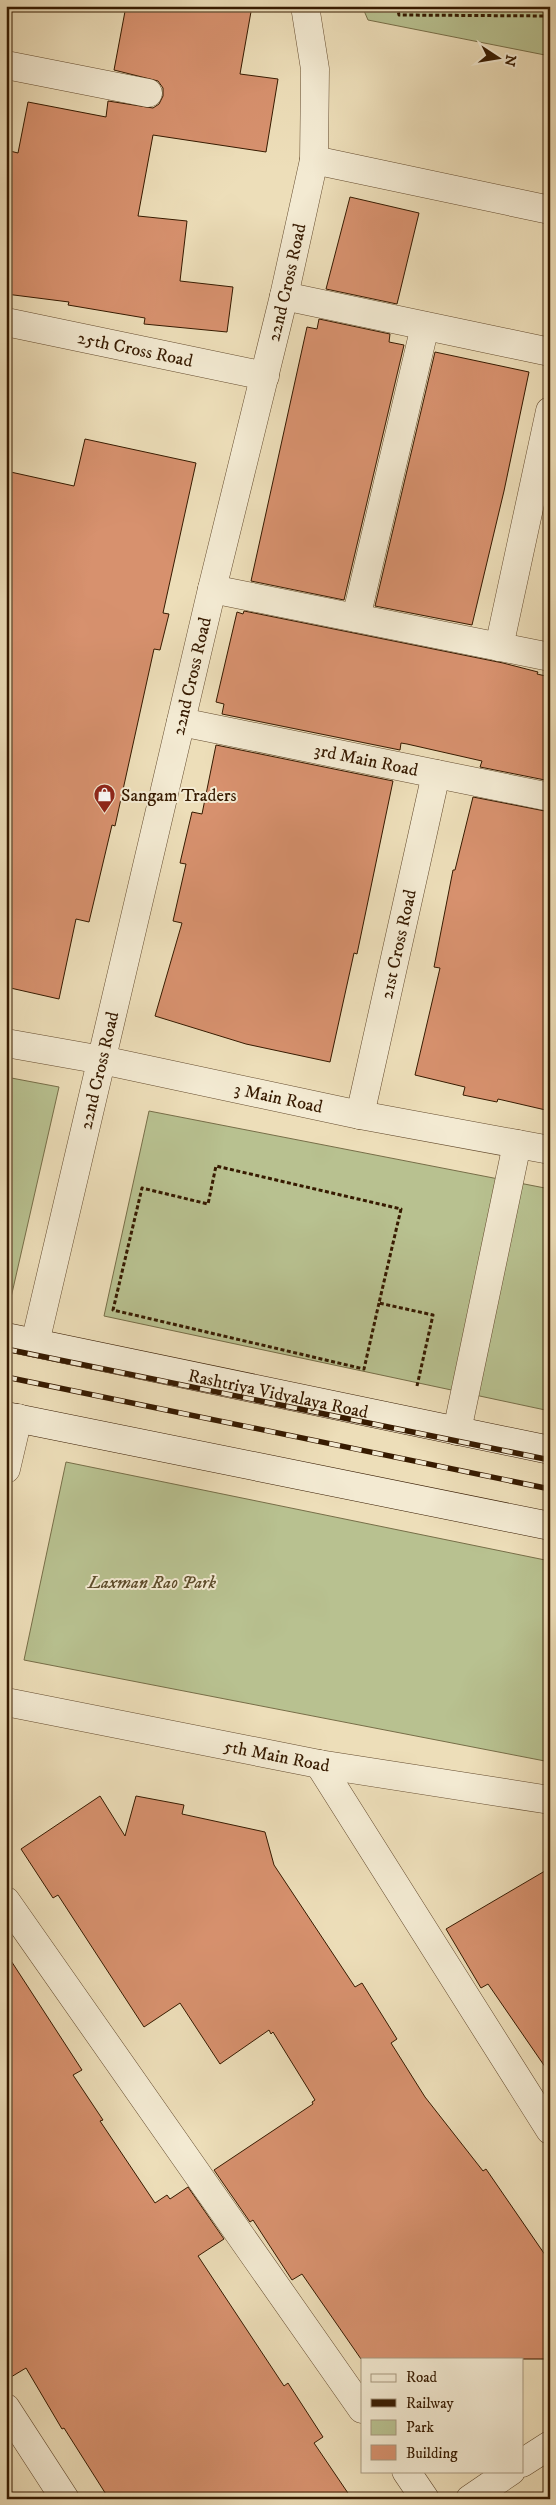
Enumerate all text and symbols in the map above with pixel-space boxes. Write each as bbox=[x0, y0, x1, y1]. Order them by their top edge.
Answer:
north arrow bbox=[474, 32, 524, 82]
text: N bbox=[500, 53, 520, 68]
street label: 22nd Cross Road bbox=[263, 222, 312, 344]
street label: 25th Cross Road bbox=[75, 327, 195, 373]
street label: 22nd Cross Road bbox=[168, 615, 217, 738]
street label: 3rd Main Road bbox=[312, 739, 420, 782]
shop icon: Sangam Traders bbox=[93, 783, 117, 814]
place label: Sangam Traders bbox=[121, 785, 237, 807]
street label: 21st Cross Road bbox=[376, 888, 422, 1001]
street label: 22nd Cross Road bbox=[75, 1009, 124, 1132]
street label: 3 Main Road bbox=[232, 1078, 325, 1119]
street label: Rashtriya Vidyalaya Road bbox=[186, 1365, 370, 1424]
park label: Laxman Rao Park bbox=[87, 1572, 217, 1594]
street label: 5th Main Road bbox=[222, 1735, 331, 1777]
legend bbox=[361, 2358, 524, 2472]
text: Road bbox=[406, 2368, 438, 2387]
text: Railway bbox=[406, 2394, 454, 2413]
text: Park bbox=[406, 2418, 435, 2437]
text: Building bbox=[406, 2444, 458, 2463]

